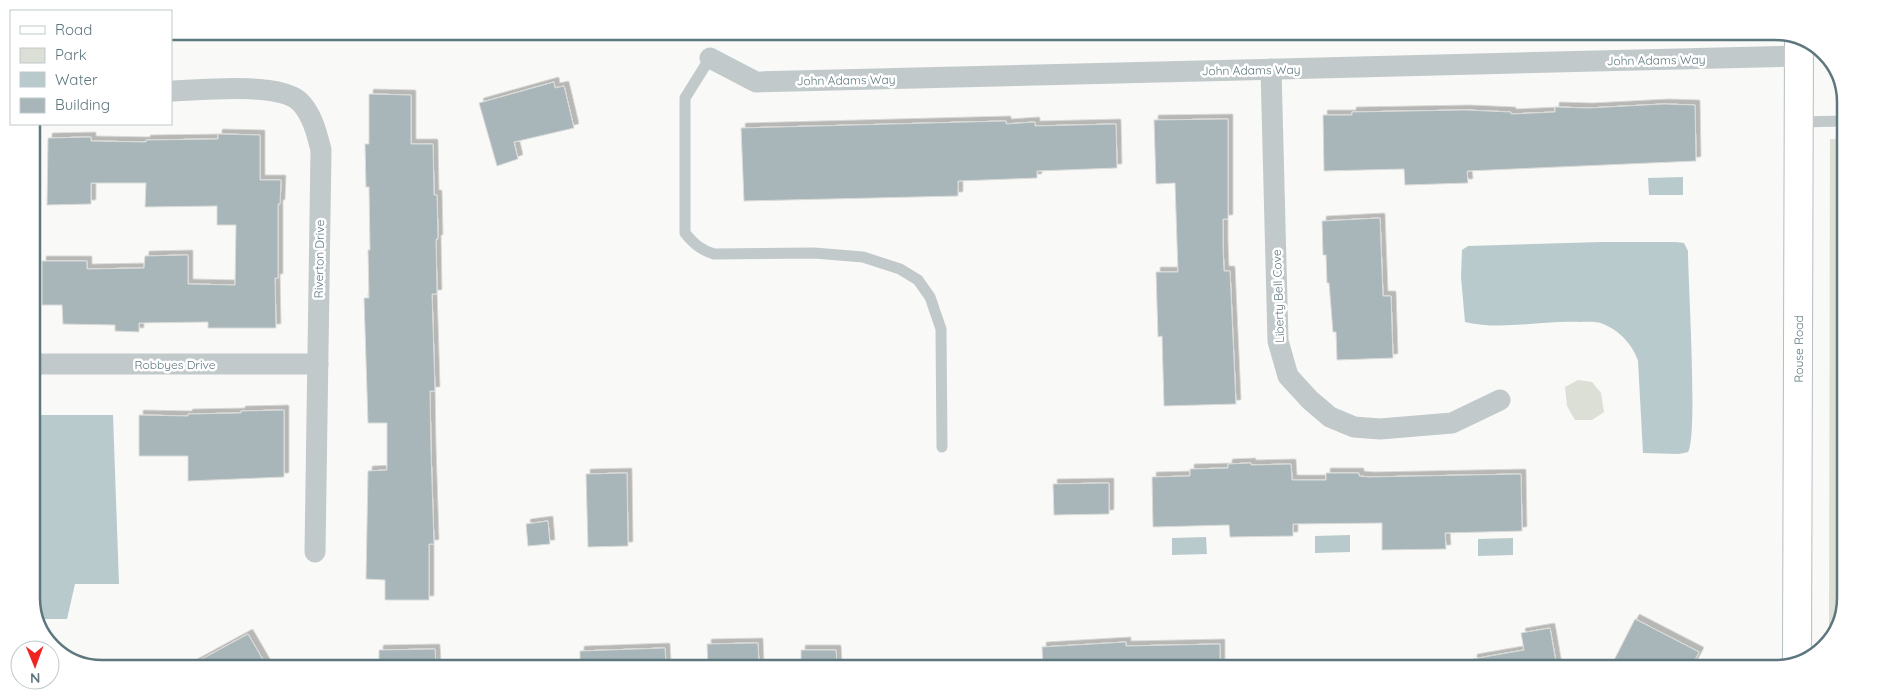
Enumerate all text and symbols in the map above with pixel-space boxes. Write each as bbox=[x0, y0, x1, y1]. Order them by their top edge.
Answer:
legend bbox=[10, 10, 172, 125]
text: Road bbox=[55, 20, 92, 39]
text: Park bbox=[55, 45, 87, 64]
street label: John Adams Way bbox=[1606, 52, 1706, 68]
street label: John Adams Way bbox=[1201, 62, 1301, 78]
text: Water bbox=[55, 70, 98, 89]
street label: John Adams Way bbox=[796, 72, 896, 88]
text: Building bbox=[55, 95, 110, 114]
street label: Riverton Drive bbox=[311, 219, 327, 298]
street label: Liberty Bell Cove bbox=[1269, 249, 1287, 343]
street label: Rouse Road bbox=[1790, 315, 1806, 383]
street label: Robbyes Drive bbox=[134, 357, 216, 372]
north arrow bbox=[10, 640, 60, 690]
text: N bbox=[30, 669, 41, 687]

